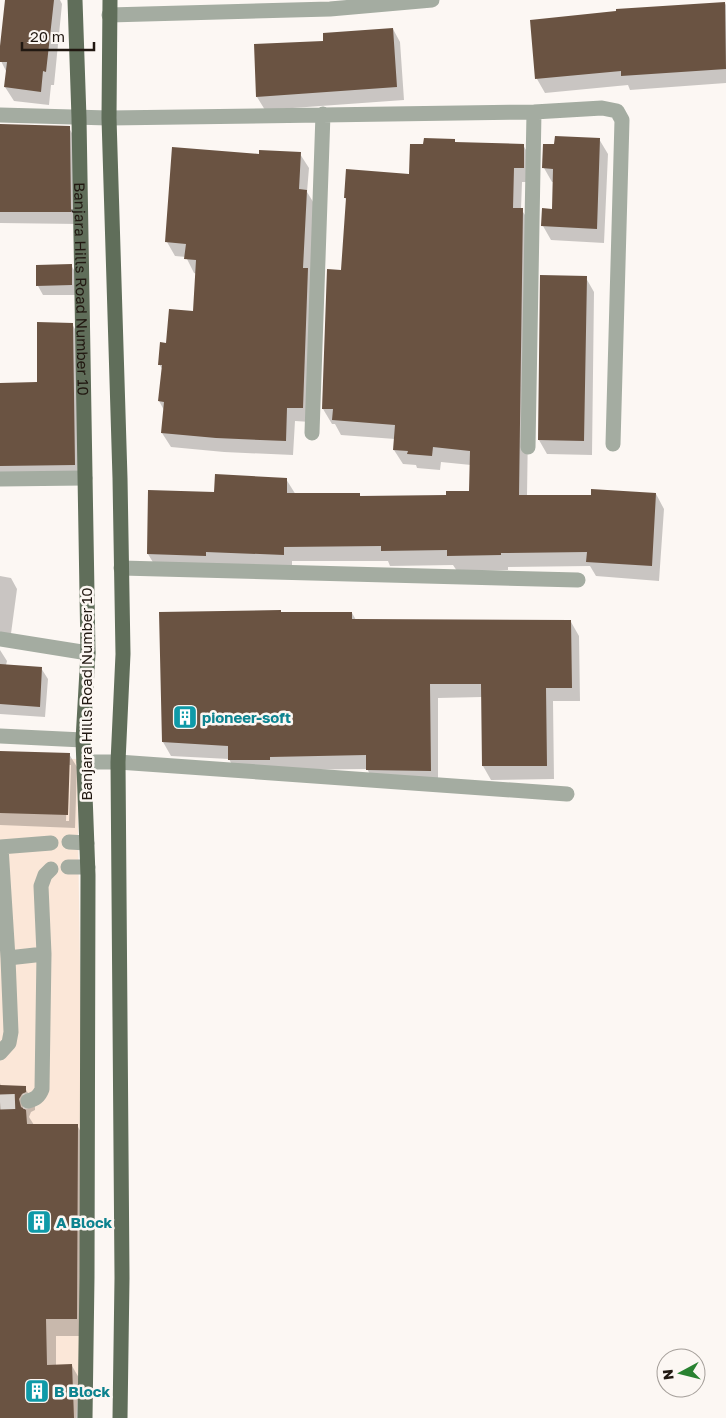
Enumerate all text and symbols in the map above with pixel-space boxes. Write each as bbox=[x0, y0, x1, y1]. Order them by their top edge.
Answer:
scale bar bbox=[22, 20, 95, 52]
text: 20 m bbox=[30, 27, 65, 45]
street label: Banjara Hills Road Number 10 bbox=[71, 182, 93, 396]
street label: Banjara Hills Road Number 10 bbox=[77, 587, 95, 801]
building icon: pioneer-soft bbox=[172, 704, 198, 730]
place label: pioneer-soft bbox=[202, 708, 291, 726]
building icon: A Block bbox=[26, 1209, 52, 1235]
place label: A Block bbox=[56, 1213, 113, 1231]
north arrow bbox=[656, 1348, 706, 1398]
text: N bbox=[659, 1368, 677, 1381]
building icon: B Block bbox=[24, 1378, 50, 1404]
place label: B Block bbox=[54, 1382, 110, 1400]

